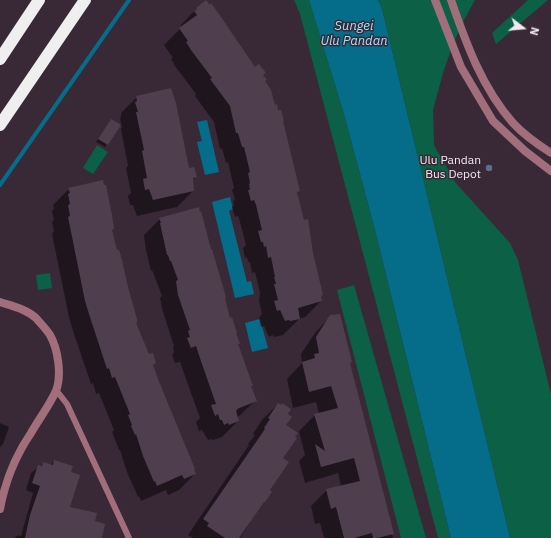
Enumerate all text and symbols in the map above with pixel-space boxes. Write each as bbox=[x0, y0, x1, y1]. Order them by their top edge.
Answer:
north arrow bbox=[503, 8, 543, 48]
water label: Sungei Ulu Pandan bbox=[320, 18, 388, 49]
text: N bbox=[527, 26, 542, 37]
place label: Ulu Pandan Bus Depot bbox=[419, 154, 481, 182]
marker: Ulu Pandan Bus Depot bbox=[484, 163, 494, 173]

